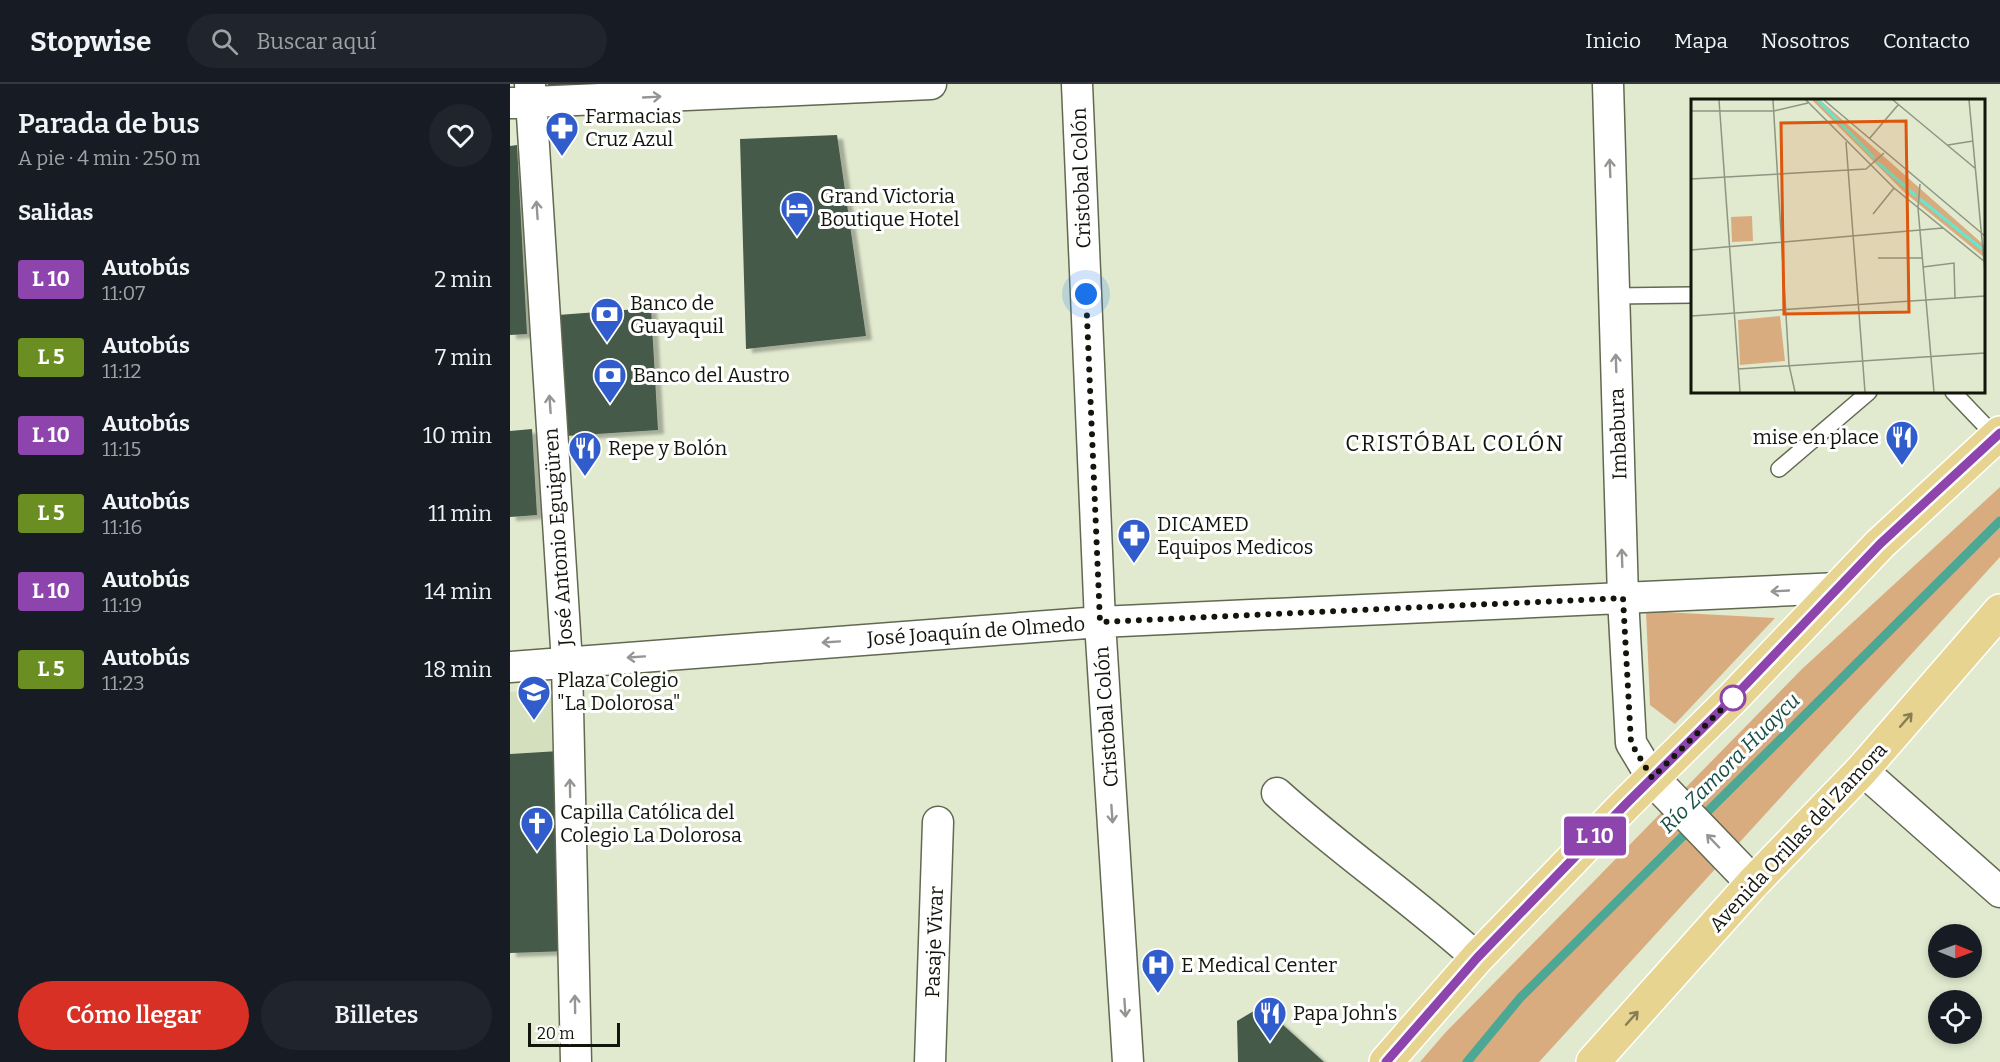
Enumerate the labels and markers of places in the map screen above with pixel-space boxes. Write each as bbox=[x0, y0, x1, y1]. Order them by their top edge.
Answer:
place label: Farmacias Cruz Azul bbox=[585, 104, 681, 151]
pharmacy icon: Farmacias Cruz Azul bbox=[544, 110, 580, 157]
place label: Grand Victoria Boutique Hotel bbox=[820, 184, 960, 231]
hotel icon: Grand Victoria Boutique Hotel bbox=[779, 190, 815, 237]
place label: Banco de Guayaquil bbox=[630, 291, 724, 338]
bank icon: Banco de Guayaquil bbox=[589, 296, 625, 343]
bank icon: Banco del Austro bbox=[592, 357, 628, 404]
place label: Banco del Austro bbox=[633, 363, 790, 387]
restaurant icon: mise en place bbox=[1884, 419, 1920, 466]
place label: mise en place bbox=[1753, 425, 1879, 449]
restaurant icon: Repe y Bolón bbox=[567, 430, 603, 477]
place label: Repe y Bolón bbox=[608, 436, 728, 460]
place label: DICAMED Equipos Medicos bbox=[1157, 512, 1313, 559]
pharmacy icon: DICAMED Equipos Medicos bbox=[1116, 517, 1152, 564]
place label: Plaza Colegio "La Dolorosa" bbox=[557, 668, 681, 715]
school or university icon: Plaza Colegio "La Dolorosa" bbox=[516, 674, 552, 721]
unlabelled marker bbox=[1720, 685, 1746, 711]
place label: Capilla Católica del Colegio La Dolorosa bbox=[560, 800, 742, 847]
church icon: Capilla Católica del Colegio La Dolorosa bbox=[519, 805, 555, 852]
hospital icon: E Medical Center bbox=[1140, 947, 1176, 994]
place label: E Medical Center bbox=[1181, 953, 1337, 977]
restaurant icon: Papa John's bbox=[1252, 995, 1288, 1042]
place label: Papa John's bbox=[1293, 1001, 1397, 1025]

